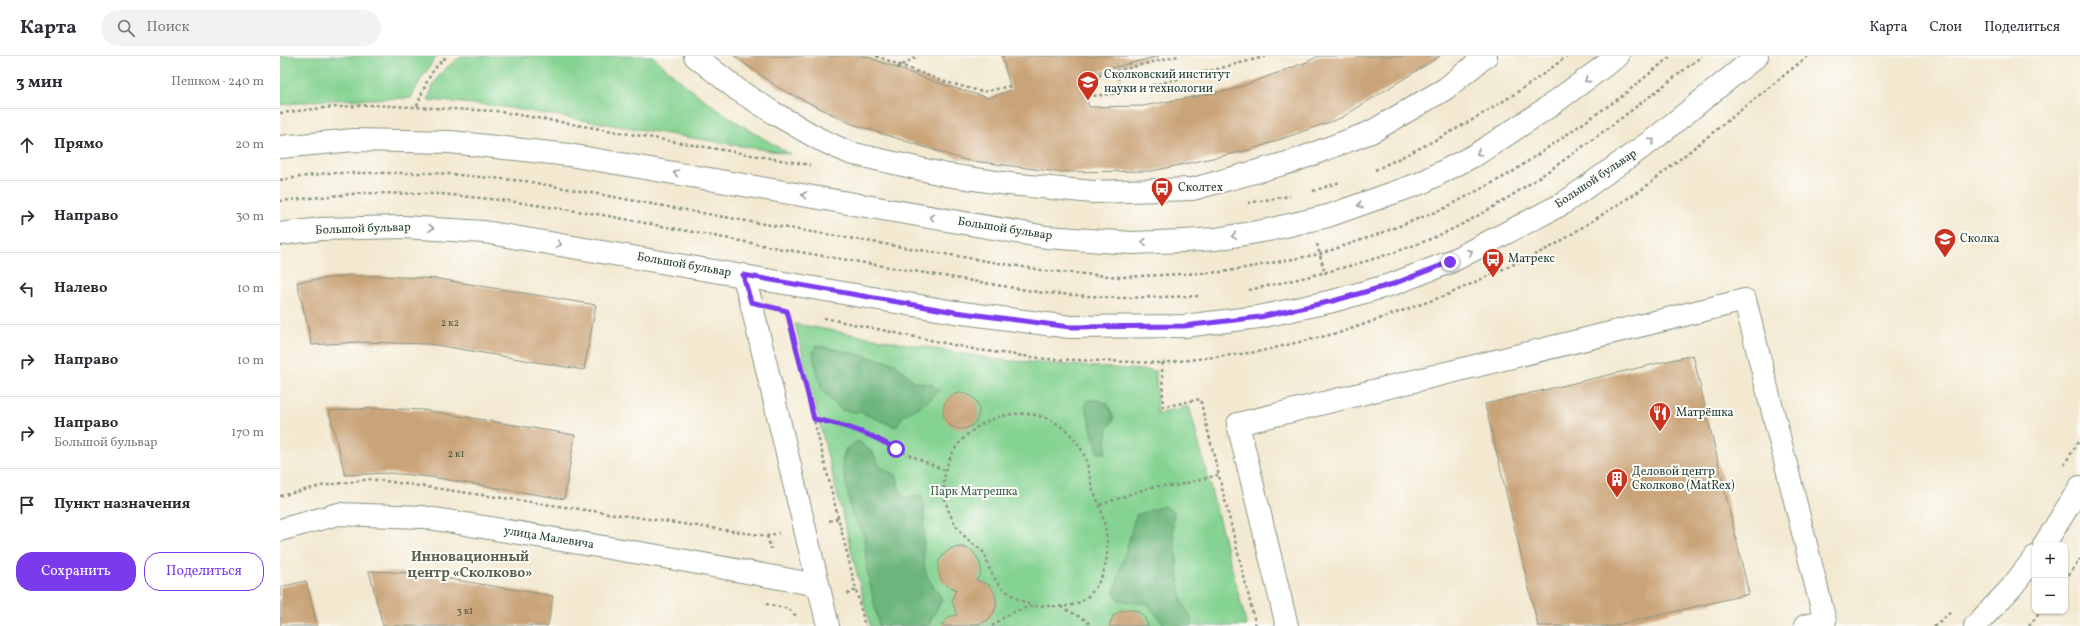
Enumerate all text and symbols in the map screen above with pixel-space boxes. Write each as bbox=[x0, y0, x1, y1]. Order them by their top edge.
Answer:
search box bbox=[101, 10, 381, 46]
text: Карта bbox=[20, 15, 77, 41]
icon: search bbox=[115, 17, 137, 39]
text: Поиск bbox=[147, 17, 190, 38]
text: Карта bbox=[1869, 18, 1907, 37]
text: Слои bbox=[1929, 18, 1962, 37]
text: Поделиться bbox=[1984, 18, 2060, 37]
place label: Сколковский институт науки и технологии bbox=[1104, 67, 1230, 97]
school or university icon: Сколковский институт науки и технологии bbox=[1075, 69, 1101, 102]
text: 3 мин bbox=[16, 71, 63, 94]
text: Пешком · 240 m bbox=[171, 73, 264, 91]
one-way arrow bbox=[1584, 75, 1591, 82]
icon: ahead bbox=[16, 134, 38, 156]
text: Прямо bbox=[54, 134, 103, 155]
text: 20 m bbox=[235, 136, 264, 154]
one-way arrow bbox=[1647, 138, 1654, 145]
street label: Большой бульвар bbox=[1552, 146, 1640, 212]
one-way arrow bbox=[1476, 148, 1483, 155]
one-way arrow bbox=[673, 169, 679, 178]
bus stop icon: Сколтех bbox=[1149, 175, 1175, 208]
place label: Сколтех bbox=[1178, 180, 1223, 196]
one-way arrow bbox=[801, 191, 807, 199]
one-way arrow bbox=[1357, 200, 1364, 209]
icon: right bbox=[16, 206, 38, 228]
text: Направо bbox=[54, 206, 118, 227]
text: 30 m bbox=[236, 208, 264, 226]
one-way arrow bbox=[929, 214, 935, 222]
street label: Большой бульвар bbox=[957, 214, 1054, 244]
street label: Большой бульвар bbox=[315, 219, 411, 239]
one-way arrow bbox=[428, 224, 434, 233]
school or university icon: Сколка bbox=[1932, 226, 1958, 259]
one-way arrow bbox=[1231, 231, 1237, 239]
place label: Сколка bbox=[1960, 231, 1999, 247]
one-way arrow bbox=[1141, 238, 1147, 246]
one-way arrow bbox=[556, 239, 563, 248]
bus stop icon: Матрекс bbox=[1480, 246, 1506, 279]
street label: Большой бульвар bbox=[636, 249, 733, 281]
one-way arrow bbox=[1465, 249, 1473, 256]
place label: Матрекс bbox=[1508, 251, 1555, 267]
route end bbox=[1441, 253, 1459, 271]
icon: left bbox=[16, 278, 38, 300]
text: Налево bbox=[54, 278, 108, 299]
text: 10 m bbox=[237, 280, 264, 298]
house number: 2 к2 bbox=[441, 316, 459, 330]
icon: right bbox=[16, 350, 38, 372]
text: Направо bbox=[54, 350, 118, 371]
text: 10 m bbox=[237, 352, 264, 370]
restaurant icon: Матрёшка bbox=[1647, 400, 1673, 433]
place label: Матрёшка bbox=[1676, 405, 1734, 421]
text: Направо bbox=[54, 413, 118, 434]
icon: right bbox=[16, 422, 38, 444]
text: 170 m bbox=[231, 424, 264, 442]
text: Большой бульвар bbox=[54, 434, 157, 452]
route start bbox=[887, 440, 905, 458]
house number: 2 к1 bbox=[448, 447, 464, 461]
place label: Деловой центр Сколково (MatRex) bbox=[1632, 464, 1735, 494]
building icon: Деловой центр Сколково (MatRex) bbox=[1604, 466, 1630, 499]
park label: Парк Матрешка bbox=[930, 484, 1018, 500]
icon: arrive bbox=[16, 494, 38, 516]
text: Пункт назначения bbox=[54, 494, 190, 515]
street label: улица Малевича bbox=[503, 523, 595, 553]
map controls bbox=[2032, 542, 2068, 614]
button: + bbox=[2032, 542, 2068, 578]
district label: Инновационный центр «Сколково» bbox=[408, 548, 532, 583]
button: Сохранить bbox=[16, 552, 136, 591]
button: Поделиться bbox=[144, 552, 264, 591]
button: − bbox=[2032, 578, 2068, 614]
house number: 3 к1 bbox=[457, 604, 473, 618]

